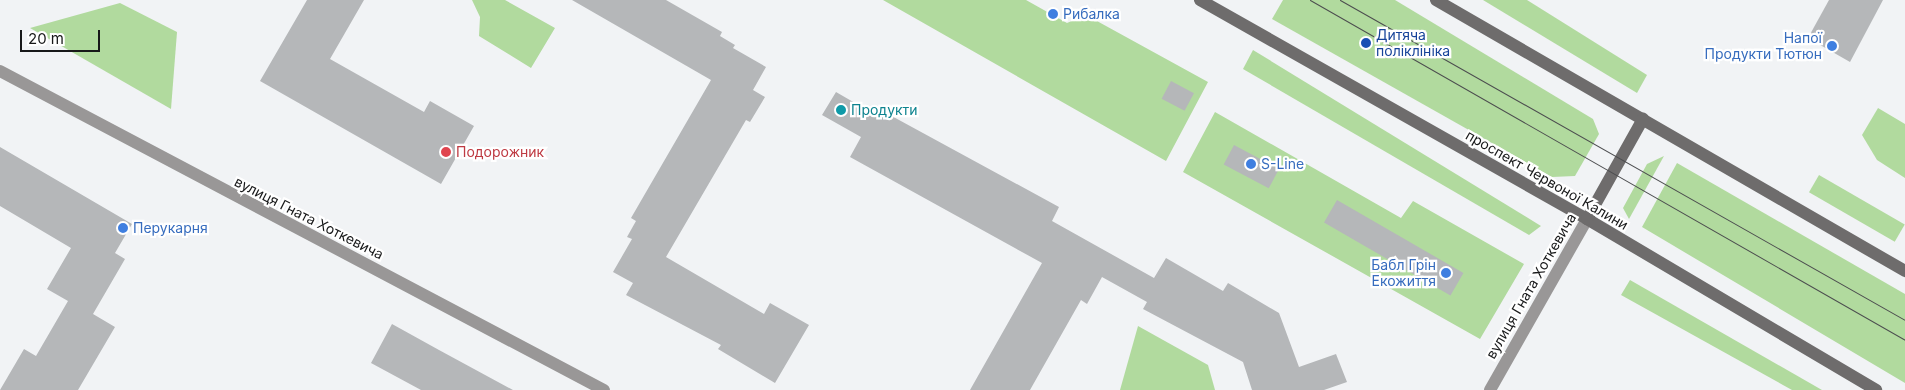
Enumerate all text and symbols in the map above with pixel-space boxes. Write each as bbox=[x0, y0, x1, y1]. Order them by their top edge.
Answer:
place label: Рибалка bbox=[1063, 6, 1120, 22]
marker: Рибалка bbox=[1047, 8, 1059, 20]
scale bar bbox=[22, 20, 102, 52]
place label: Дитяча поліклініка bbox=[1376, 27, 1450, 59]
text: 20 m bbox=[28, 29, 64, 48]
place label: Напої Продукти Тютюн bbox=[1705, 30, 1822, 62]
marker: Дитяча поліклініка bbox=[1360, 37, 1372, 49]
marker: Напої Продукти Тютюн bbox=[1826, 40, 1838, 52]
place label: Продукти bbox=[851, 102, 918, 118]
marker: Продукти bbox=[835, 104, 847, 116]
street label: проспект Червоної Калини bbox=[1463, 127, 1631, 233]
place label: Подорожник bbox=[456, 144, 544, 160]
marker: Подорожник bbox=[440, 146, 452, 158]
place label: S-Line bbox=[1261, 156, 1304, 172]
marker: S-Line bbox=[1245, 158, 1257, 170]
street label: вулиця Гната Хоткевича bbox=[232, 173, 386, 263]
street label: вулиця Гната Хоткевича bbox=[1482, 210, 1580, 362]
place label: Перукарня bbox=[133, 220, 208, 236]
marker: Перукарня bbox=[117, 222, 129, 234]
place label: Бабл Грін Eкожиття bbox=[1371, 257, 1436, 290]
marker: Бабл Грін Eкожиття bbox=[1440, 267, 1452, 279]

